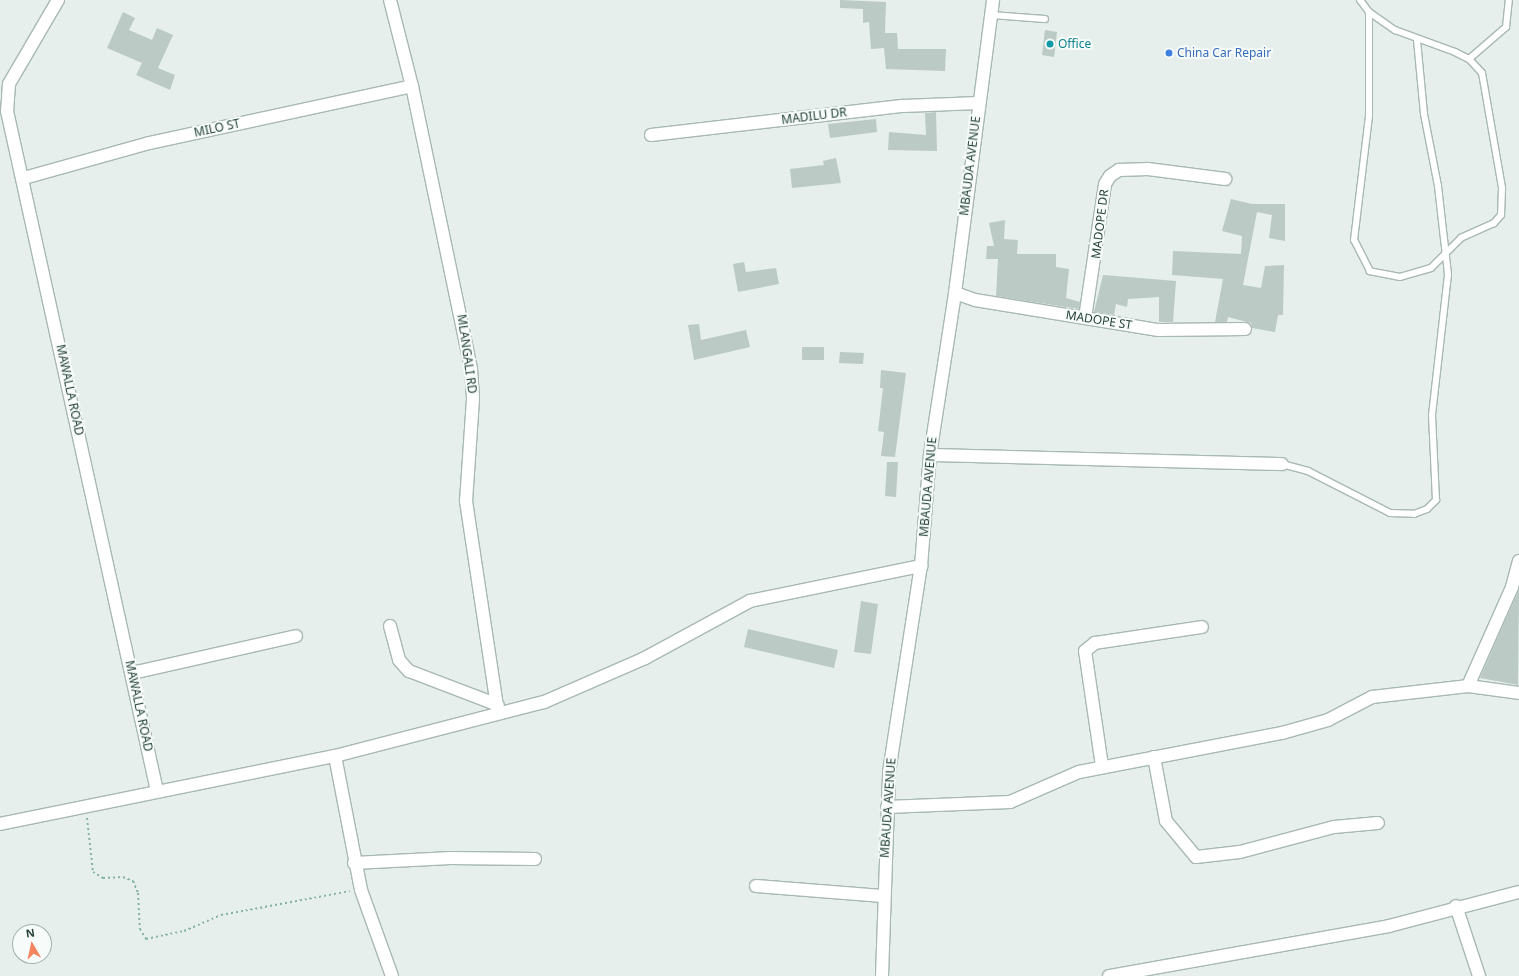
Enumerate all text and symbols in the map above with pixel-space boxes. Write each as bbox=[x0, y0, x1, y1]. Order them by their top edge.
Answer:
place label: Office bbox=[1058, 37, 1091, 51]
marker: Office bbox=[1045, 39, 1055, 49]
place label: China Car Repair bbox=[1177, 46, 1271, 60]
marker: China Car Repair bbox=[1164, 48, 1174, 58]
street label: MADILU DR bbox=[781, 105, 847, 127]
street label: MBAUDA AVENUE bbox=[957, 115, 983, 217]
street label: MILO ST bbox=[193, 116, 241, 140]
street label: MADOPE DR bbox=[1089, 188, 1111, 260]
street label: MADOPE ST bbox=[1065, 308, 1133, 332]
street label: MLANGALI RD bbox=[454, 313, 480, 395]
street label: MAWALLA ROAD bbox=[53, 343, 87, 437]
street label: MBAUDA AVENUE bbox=[916, 437, 940, 537]
street label: MAWALLA ROAD bbox=[122, 659, 156, 753]
street label: MBAUDA AVENUE bbox=[877, 758, 899, 858]
north arrow bbox=[12, 924, 52, 964]
text: N bbox=[25, 925, 36, 941]

